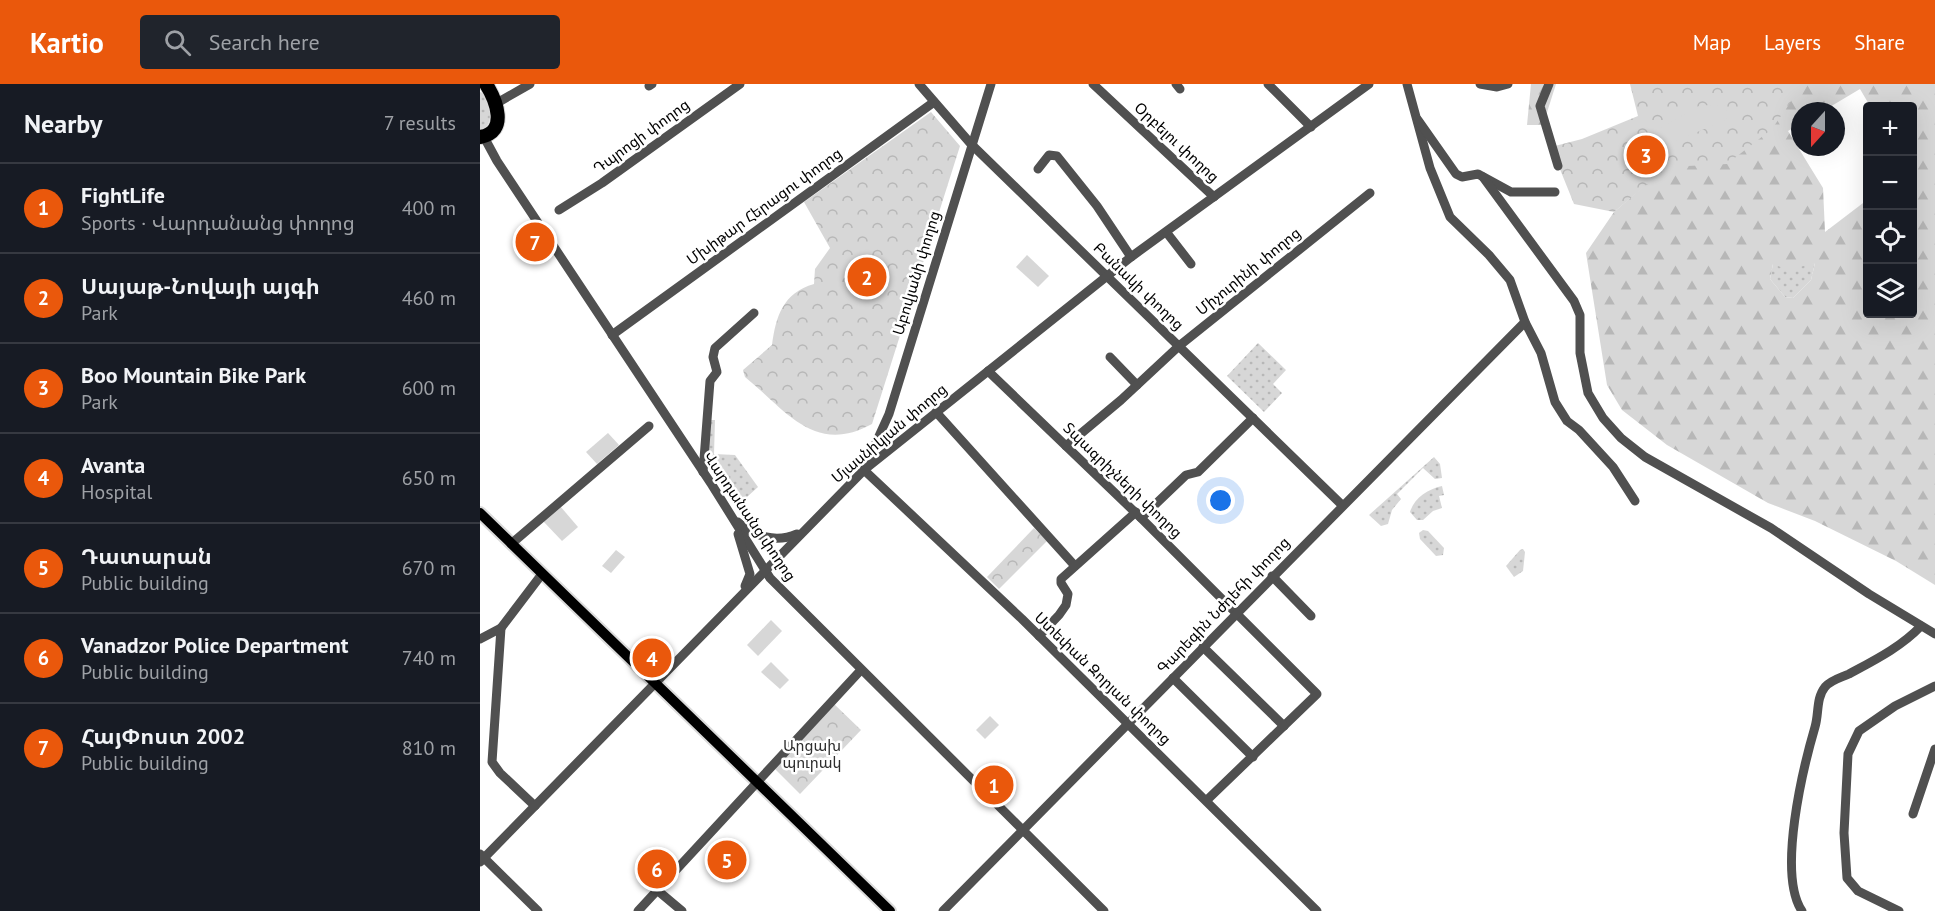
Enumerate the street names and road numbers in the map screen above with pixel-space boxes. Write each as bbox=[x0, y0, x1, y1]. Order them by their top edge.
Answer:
street label: Դպրոցի փողոց bbox=[589, 95, 693, 177]
street label: Օրբելու փողոց bbox=[1131, 98, 1223, 186]
street label: Մխիթար Հերացու փողոց bbox=[683, 143, 845, 269]
street label: Աբովյանի փողոց bbox=[888, 209, 944, 337]
street label: Միչուրինի փողոց bbox=[1192, 223, 1304, 319]
street label: Բանակի փողոց bbox=[1090, 238, 1188, 334]
street label: Մյասնիկյան փողոց bbox=[827, 379, 951, 487]
street label: Տպագրիչների փողոց bbox=[1060, 418, 1186, 542]
street label: Վարդանանց փողոց bbox=[700, 448, 800, 584]
street label: Գարեգին Նժդեհի փողոց bbox=[1153, 533, 1293, 677]
street label: Ստեփան Զորյան փողոց bbox=[1031, 608, 1175, 748]

